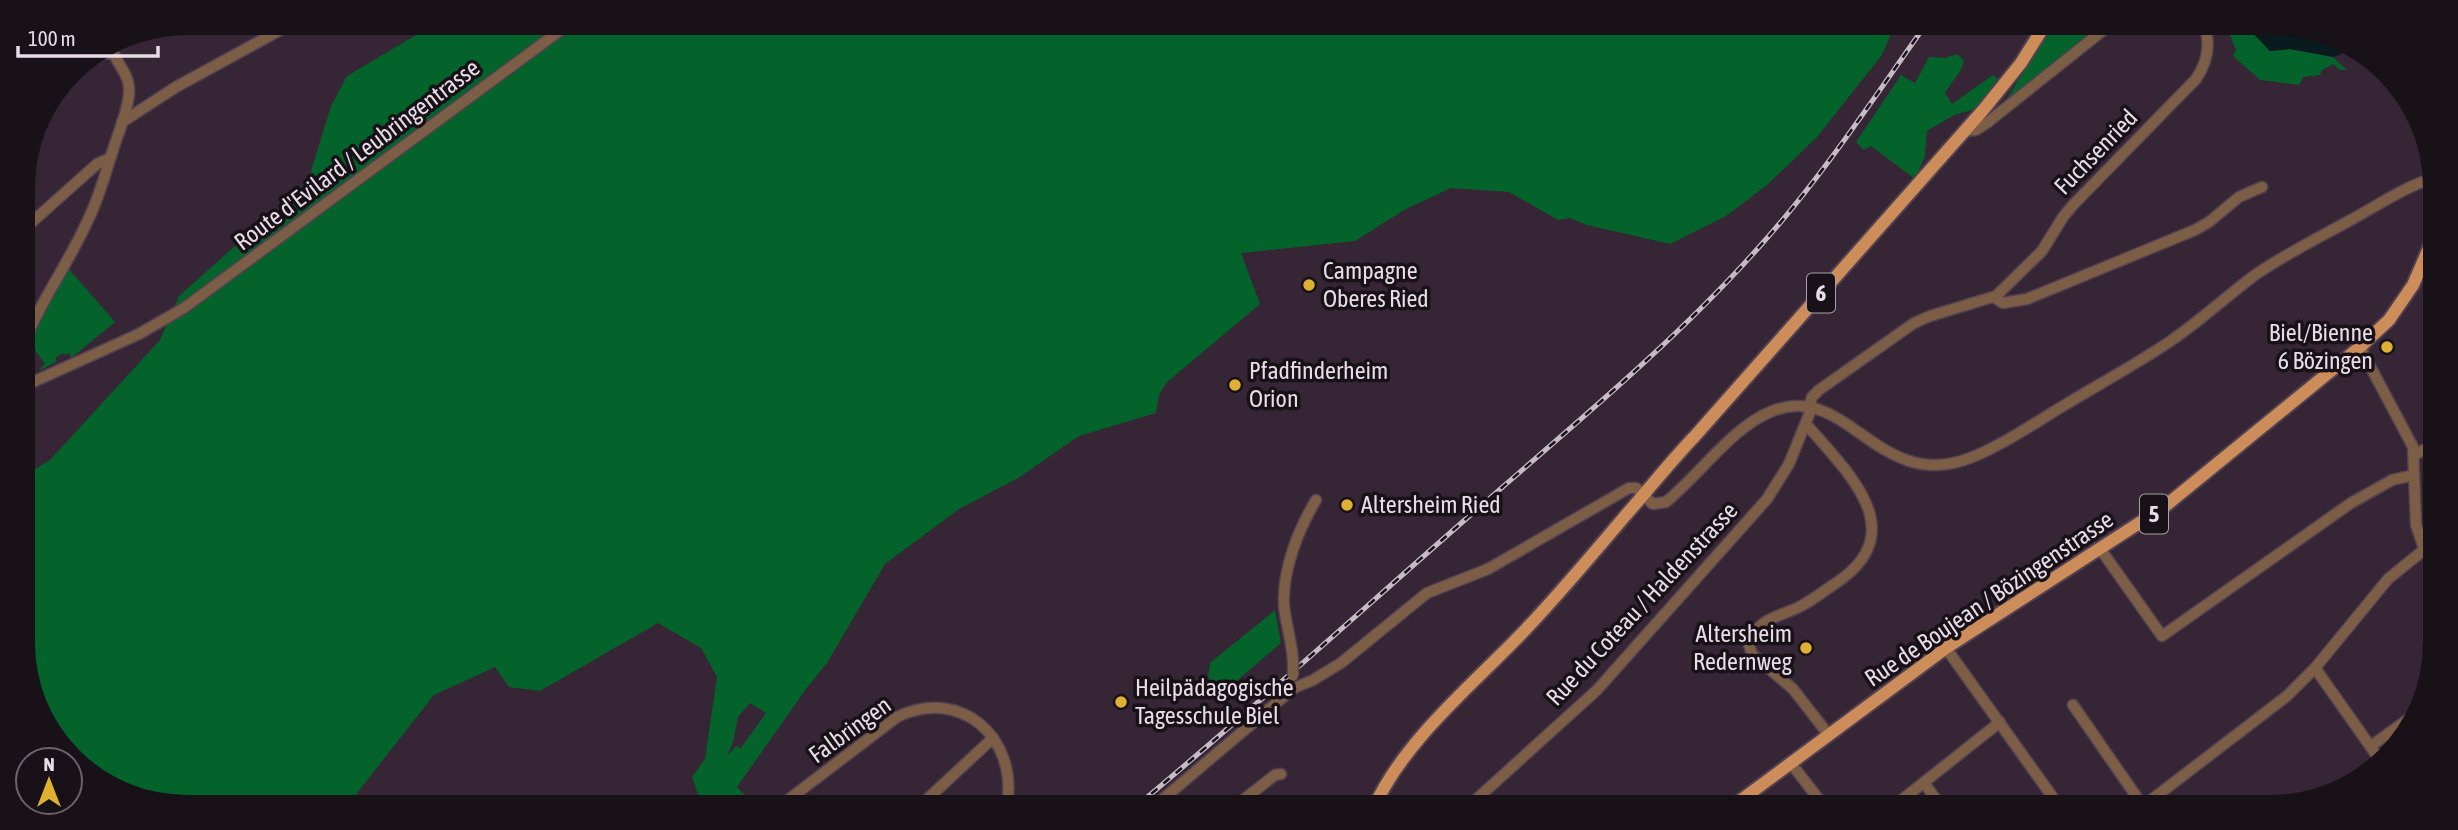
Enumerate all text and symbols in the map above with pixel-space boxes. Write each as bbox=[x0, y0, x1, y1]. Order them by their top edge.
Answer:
scale bar bbox=[18, 14, 158, 58]
text: 100 m bbox=[28, 26, 76, 50]
street label: Route d'Evilard / Leubringentrasse bbox=[229, 54, 484, 256]
street label: Fuchsenried bbox=[2049, 104, 2143, 200]
place label: Campagne Oberes Ried bbox=[1323, 257, 1429, 312]
road number: 6 bbox=[1807, 274, 1835, 312]
marker: Campagne Oberes Ried bbox=[1301, 277, 1317, 293]
place label: Biel/Bienne 6 Bözingen bbox=[2269, 319, 2373, 374]
marker: Biel/Bienne 6 Bözingen bbox=[2379, 339, 2395, 355]
place label: Pfadfinderheim Orion bbox=[1249, 357, 1388, 412]
marker: Pfadfinderheim Orion bbox=[1227, 377, 1243, 393]
place label: Altersheim Ried bbox=[1361, 491, 1501, 518]
road number: 5 bbox=[2140, 494, 2168, 534]
marker: Altersheim Ried bbox=[1339, 497, 1355, 513]
street label: Rue du Coteau / Haldenstrasse bbox=[1541, 497, 1743, 711]
street label: Rue de Boujean / Bözingenstrasse bbox=[1860, 505, 2118, 692]
place label: Altersheim Redernweg bbox=[1693, 620, 1793, 675]
marker: Altersheim Redernweg bbox=[1798, 640, 1814, 656]
place label: Heilpädagogische Tagesschule Biel bbox=[1135, 674, 1294, 729]
street label: Falbringen bbox=[803, 691, 896, 768]
marker: Heilpädagogische Tagesschule Biel bbox=[1113, 694, 1129, 710]
north arrow bbox=[14, 746, 84, 816]
text: N bbox=[43, 753, 55, 775]

